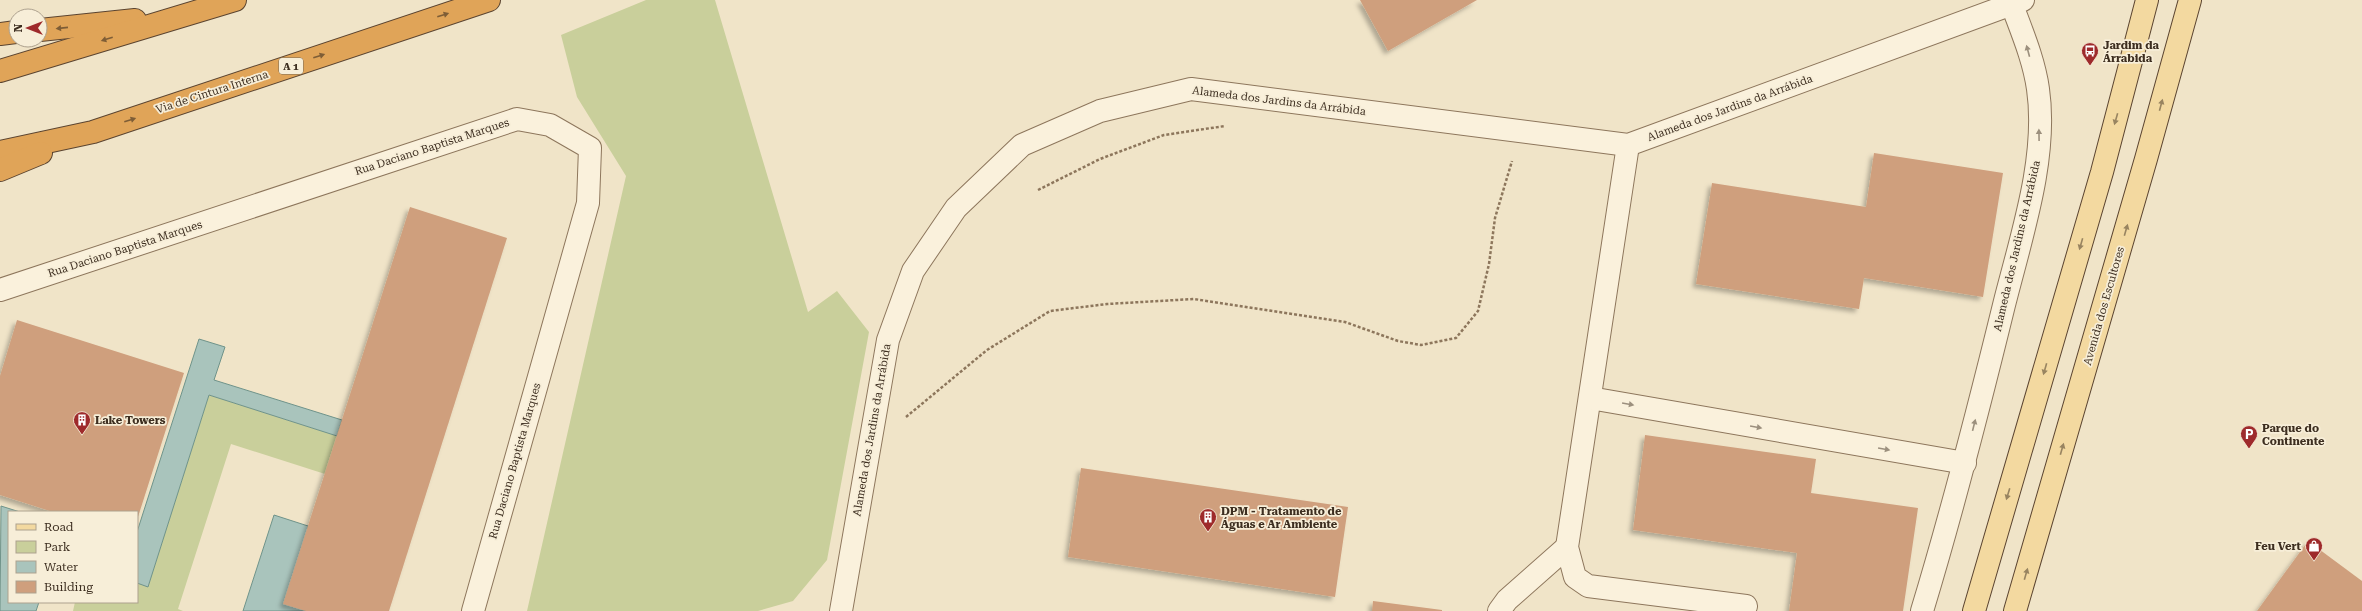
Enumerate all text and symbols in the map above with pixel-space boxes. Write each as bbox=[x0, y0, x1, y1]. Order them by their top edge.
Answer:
north arrow bbox=[8, 8, 48, 48]
one-way arrow bbox=[437, 12, 449, 18]
text: N bbox=[12, 23, 25, 32]
one-way arrow bbox=[56, 25, 68, 31]
one-way arrow bbox=[100, 36, 112, 42]
place label: Jardim da Árrabida bbox=[2103, 39, 2159, 65]
bus stop icon: Jardim da Árrabida bbox=[2080, 41, 2100, 66]
one-way arrow bbox=[2025, 45, 2031, 57]
one-way arrow bbox=[314, 53, 326, 59]
road number: A 1 bbox=[279, 58, 303, 74]
street label: Via de Cintura Interna bbox=[154, 68, 270, 116]
street label: Alameda dos Jardins da Arrábida bbox=[1646, 72, 1814, 144]
street label: Alameda dos Jardins da Arrábida bbox=[1191, 84, 1367, 118]
one-way arrow bbox=[2158, 98, 2164, 110]
one-way arrow bbox=[2113, 113, 2119, 125]
street label: Rua Daciano Baptista Marques bbox=[353, 116, 511, 178]
one-way arrow bbox=[124, 117, 136, 123]
one-way arrow bbox=[2036, 128, 2042, 141]
street label: Alameda dos Jardins da Arrábida bbox=[1991, 159, 2043, 333]
street label: Rua Daciano Baptista Marques bbox=[46, 218, 204, 280]
one-way arrow bbox=[2123, 223, 2129, 235]
one-way arrow bbox=[2078, 238, 2084, 250]
street label: Avenida dos Escultores bbox=[2081, 245, 2127, 367]
street label: Alameda dos Jardins da Arrábida bbox=[850, 343, 894, 517]
one-way arrow bbox=[2041, 363, 2047, 375]
street label: Rua Daciano Baptista Marques bbox=[486, 382, 544, 540]
one-way arrow bbox=[1622, 401, 1634, 407]
building icon: Lake Towers bbox=[72, 410, 92, 435]
place label: Lake Towers bbox=[95, 414, 166, 427]
one-way arrow bbox=[1971, 419, 1977, 431]
place label: Parque do Continente bbox=[2262, 422, 2325, 448]
one-way arrow bbox=[1750, 424, 1762, 430]
parking icon: Parque do Continente bbox=[2239, 424, 2259, 449]
one-way arrow bbox=[2059, 442, 2065, 454]
one-way arrow bbox=[1878, 446, 1890, 452]
one-way arrow bbox=[2005, 488, 2011, 500]
place label: DPM - Tratamento de Águas e Ar Ambiente bbox=[1221, 505, 1342, 531]
building icon: DPM - Tratamento de Águas e Ar Ambiente bbox=[1198, 507, 1218, 532]
legend bbox=[8, 511, 138, 603]
text: Road bbox=[44, 520, 74, 534]
shop icon: Feu Vert bbox=[2304, 536, 2324, 561]
text: Park bbox=[44, 540, 71, 554]
place label: Feu Vert bbox=[2255, 540, 2302, 553]
text: Water bbox=[44, 560, 78, 574]
one-way arrow bbox=[2023, 567, 2029, 579]
text: Building bbox=[44, 580, 93, 594]

